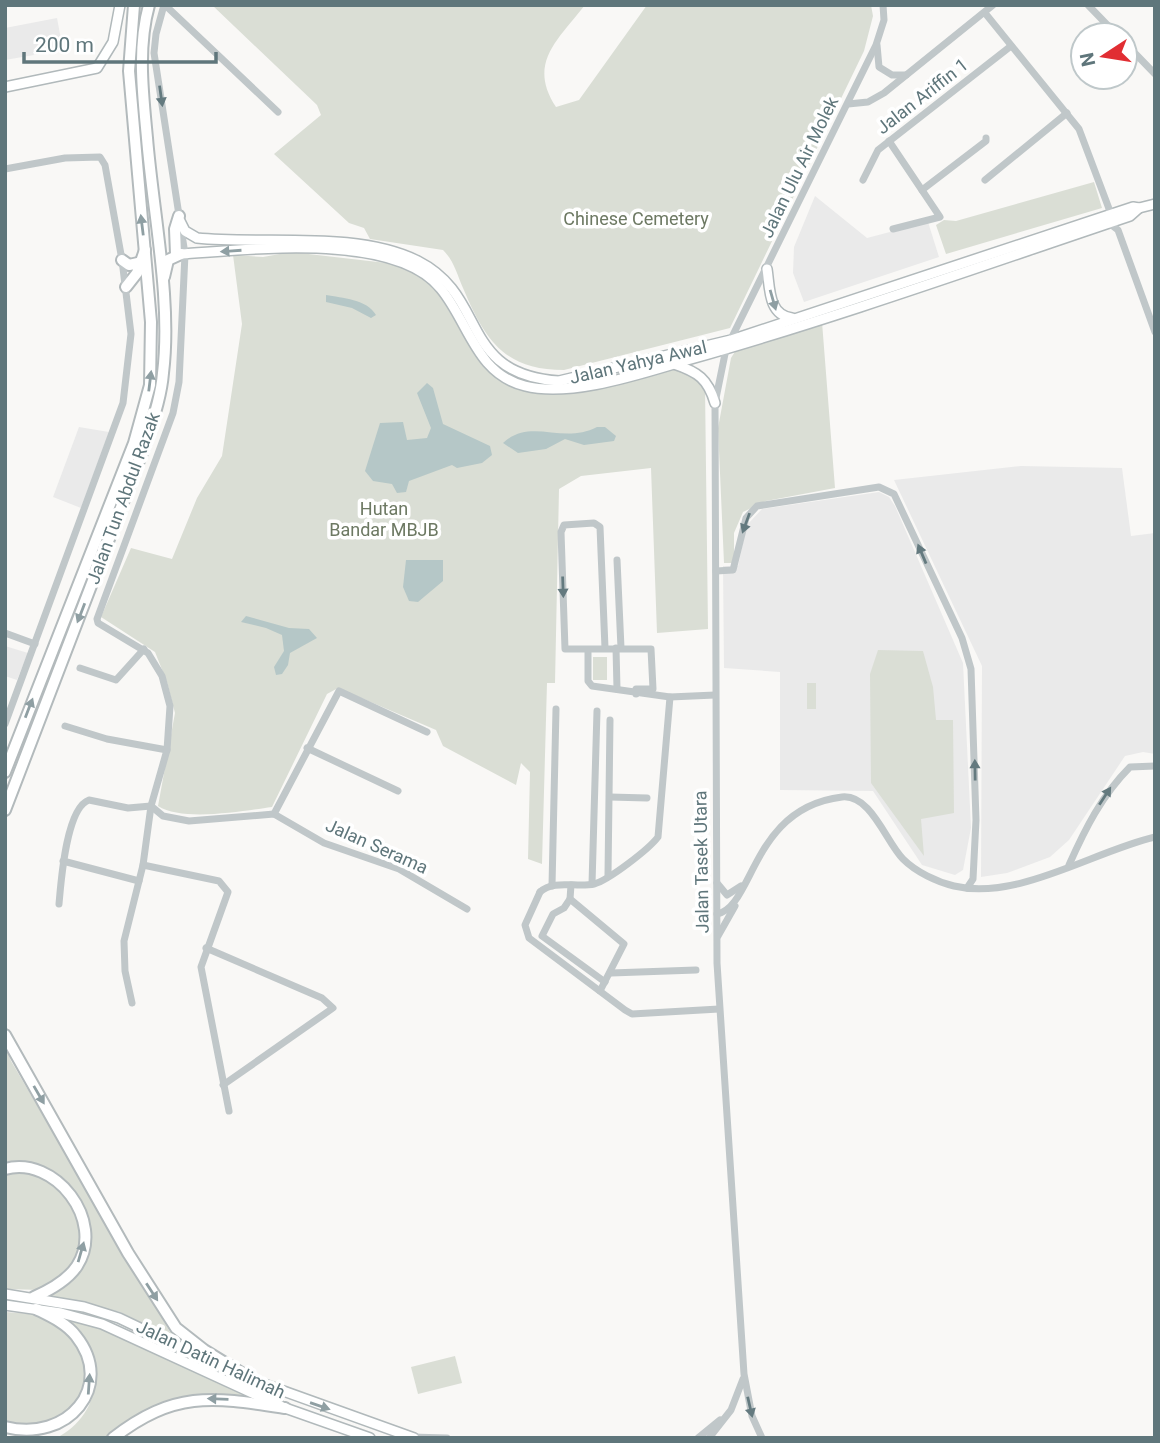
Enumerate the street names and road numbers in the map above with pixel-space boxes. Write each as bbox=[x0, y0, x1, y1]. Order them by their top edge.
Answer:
street label: Jalan Ariffin 1 bbox=[872, 54, 972, 138]
street label: Jalan Ulu Air Molek bbox=[756, 92, 843, 241]
street label: Jalan Yahya Awal bbox=[567, 336, 709, 388]
street label: Jalan Tun Abdul Razak bbox=[82, 408, 164, 587]
street label: Jalan Tasek Utara bbox=[689, 790, 713, 934]
street label: Jalan Serama bbox=[323, 814, 431, 878]
street label: Jalan Datin Halimah bbox=[133, 1315, 289, 1403]

